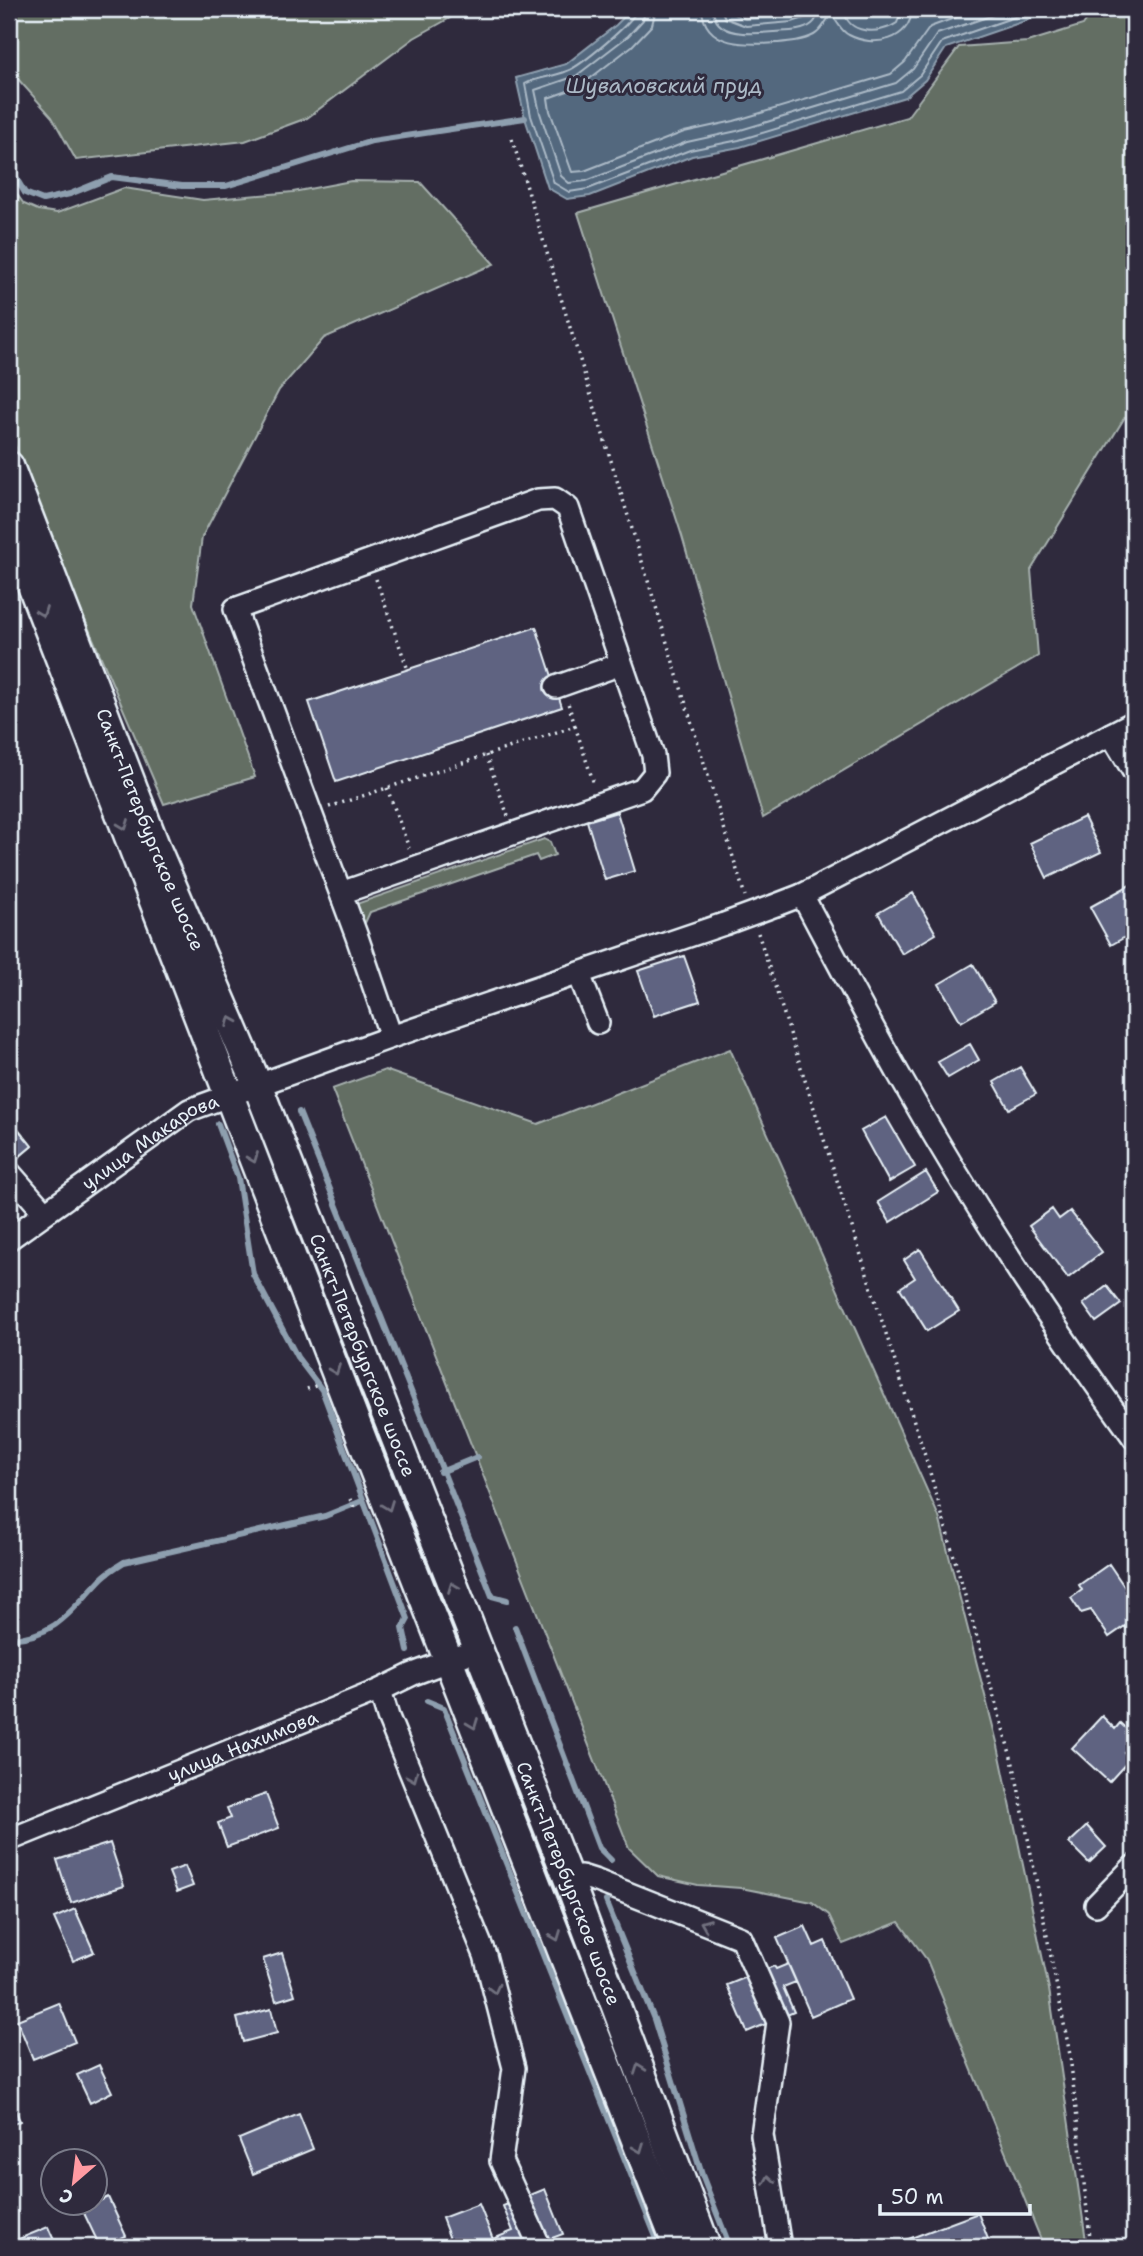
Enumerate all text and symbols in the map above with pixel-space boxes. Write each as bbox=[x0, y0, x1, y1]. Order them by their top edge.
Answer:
water label: Шуваловский пруд bbox=[566, 72, 762, 100]
one-way arrow bbox=[34, 606, 48, 618]
street label: Санкт-Петербургское шоссе bbox=[91, 705, 211, 954]
one-way arrow bbox=[116, 818, 130, 830]
one-way arrow bbox=[225, 1016, 239, 1028]
street label: улица Макарова bbox=[77, 1088, 222, 1196]
one-way arrow bbox=[245, 1151, 259, 1163]
street label: Санкт-Петербургское шоссе bbox=[304, 1230, 422, 1480]
one-way arrow bbox=[327, 1363, 341, 1375]
one-way arrow bbox=[379, 1499, 393, 1511]
one-way arrow bbox=[447, 1581, 461, 1593]
street label: улица Нахимова bbox=[164, 1704, 322, 1787]
one-way arrow bbox=[465, 1718, 479, 1730]
street label: Санкт-Петербургское шоссе bbox=[511, 1758, 627, 2009]
one-way arrow bbox=[404, 1770, 418, 1782]
one-way arrow bbox=[700, 1918, 712, 1932]
one-way arrow bbox=[547, 1930, 561, 1942]
one-way arrow bbox=[486, 1983, 500, 1995]
one-way arrow bbox=[634, 2063, 648, 2075]
one-way arrow bbox=[630, 2142, 644, 2154]
north arrow bbox=[38, 2148, 108, 2218]
scale bar bbox=[880, 2172, 1031, 2216]
one-way arrow bbox=[762, 2174, 777, 2186]
text: С bbox=[55, 2183, 77, 2210]
text: 50 m bbox=[891, 2183, 944, 2211]

